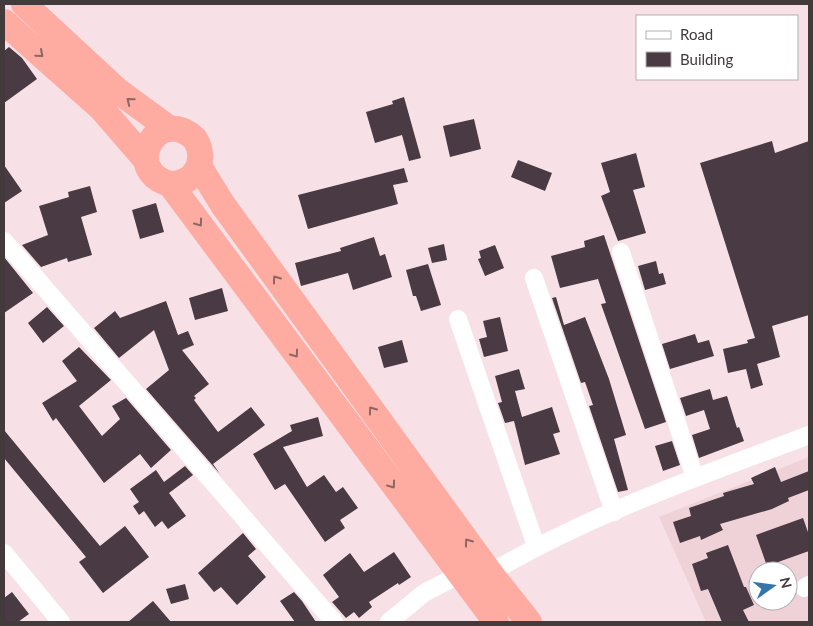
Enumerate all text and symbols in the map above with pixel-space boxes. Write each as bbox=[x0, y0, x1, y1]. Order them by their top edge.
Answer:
legend bbox=[636, 15, 798, 80]
text: Road bbox=[680, 25, 713, 43]
one-way arrow bbox=[35, 48, 44, 57]
text: Building bbox=[680, 50, 733, 68]
one-way arrow bbox=[127, 98, 136, 106]
one-way arrow bbox=[193, 217, 201, 226]
one-way arrow bbox=[273, 275, 282, 285]
one-way arrow bbox=[289, 348, 298, 358]
one-way arrow bbox=[369, 406, 378, 416]
one-way arrow bbox=[386, 479, 395, 489]
one-way arrow bbox=[465, 539, 473, 548]
north arrow bbox=[748, 561, 798, 611]
text: N bbox=[777, 575, 796, 590]

